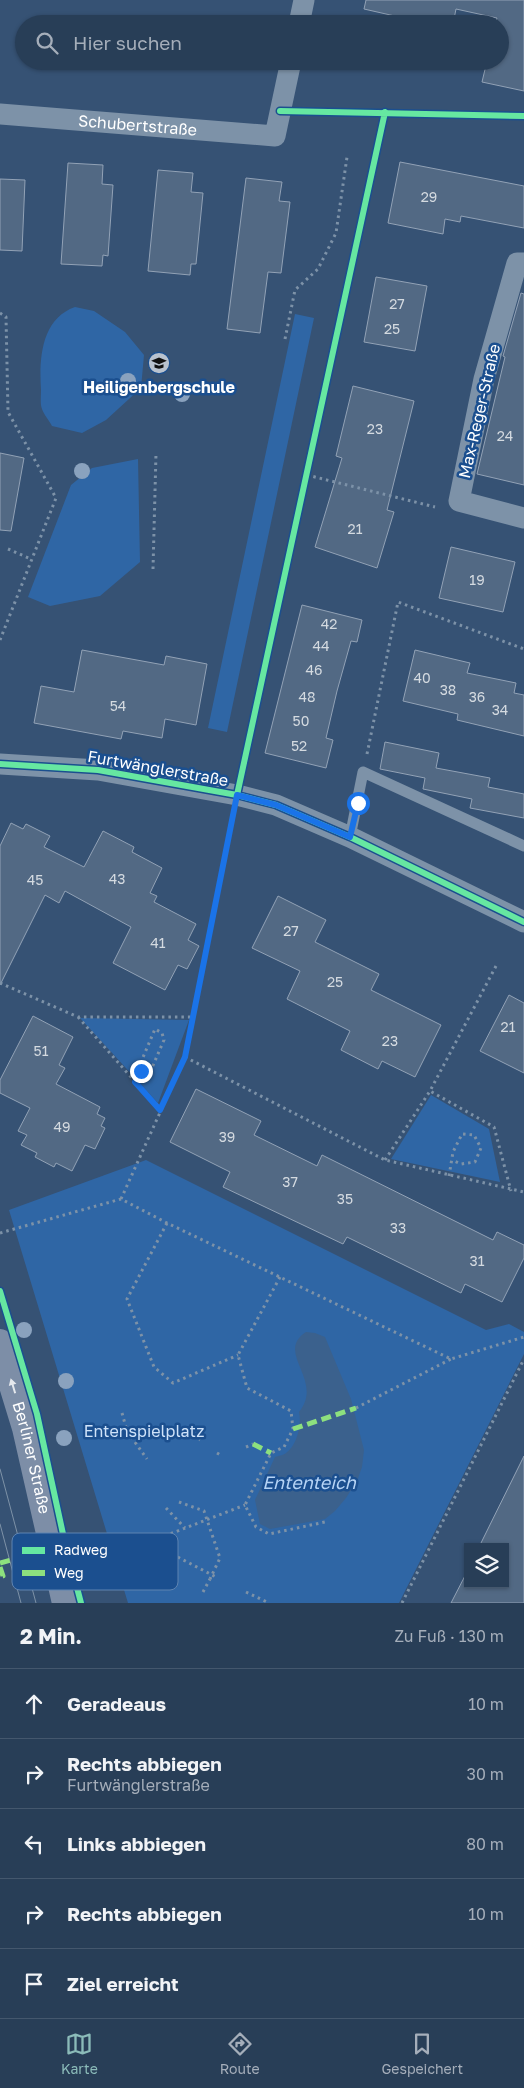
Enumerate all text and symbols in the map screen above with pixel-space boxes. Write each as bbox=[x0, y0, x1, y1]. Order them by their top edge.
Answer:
search box bbox=[15, 15, 509, 70]
icon: search bbox=[33, 29, 61, 57]
text: Hier suchen bbox=[73, 31, 182, 54]
street label: Schubertstraße bbox=[77, 110, 198, 140]
house number: 29 bbox=[421, 188, 437, 205]
house number: 27 bbox=[389, 295, 405, 312]
house number: 25 bbox=[384, 320, 400, 337]
street label: Max-Reger-Straße bbox=[454, 342, 504, 480]
school or university icon: Heiligenbergschule bbox=[147, 351, 171, 375]
place label: Heiligenbergschule bbox=[83, 377, 235, 397]
house number: 23 bbox=[367, 420, 383, 437]
house number: 24 bbox=[497, 427, 513, 444]
house number: 21 bbox=[348, 520, 363, 537]
house number: 19 bbox=[469, 571, 485, 588]
house number: 42 bbox=[321, 615, 337, 632]
house number: 44 bbox=[312, 637, 330, 654]
house number: 46 bbox=[305, 661, 323, 678]
house number: 40 bbox=[413, 669, 431, 686]
house number: 38 bbox=[440, 681, 456, 698]
house number: 48 bbox=[298, 688, 316, 705]
house number: 36 bbox=[469, 688, 485, 705]
house number: 54 bbox=[110, 697, 126, 714]
house number: 34 bbox=[492, 701, 508, 718]
house number: 50 bbox=[293, 712, 309, 729]
house number: 52 bbox=[291, 737, 307, 754]
street label: Furtwänglerstraße bbox=[86, 746, 230, 790]
route start bbox=[347, 792, 370, 815]
house number: 43 bbox=[109, 870, 125, 887]
house number: 45 bbox=[27, 871, 43, 888]
house number: 27 bbox=[283, 922, 299, 939]
house number: 41 bbox=[150, 934, 166, 951]
house number: 25 bbox=[327, 973, 343, 990]
house number: 21 bbox=[501, 1018, 516, 1035]
house number: 23 bbox=[382, 1032, 398, 1049]
house number: 51 bbox=[34, 1042, 49, 1059]
route end bbox=[130, 1060, 153, 1083]
house number: 49 bbox=[53, 1118, 71, 1135]
house number: 39 bbox=[219, 1128, 235, 1145]
house number: 37 bbox=[282, 1173, 298, 1190]
house number: 35 bbox=[337, 1190, 353, 1207]
house number: 33 bbox=[390, 1219, 406, 1236]
house number: 31 bbox=[470, 1252, 485, 1269]
one-way arrow bbox=[8, 1378, 16, 1393]
street label: Berliner Straße bbox=[8, 1399, 55, 1516]
park label: Entenspielplatz bbox=[84, 1421, 204, 1441]
water label: Ententeich bbox=[262, 1471, 357, 1493]
legend bbox=[12, 1533, 178, 1590]
text: Radweg bbox=[54, 1541, 108, 1558]
map controls bbox=[464, 1543, 509, 1588]
button: layers bbox=[464, 1543, 509, 1588]
text: Weg bbox=[54, 1564, 84, 1581]
text: 2 Min. bbox=[20, 1623, 82, 1649]
text: Zu Fuß · 130 m bbox=[395, 1626, 504, 1646]
icon: ahead bbox=[20, 1690, 48, 1718]
text: Geradeaus bbox=[67, 1692, 166, 1715]
text: 10 m bbox=[468, 1694, 504, 1714]
text: Rechts abbiegen bbox=[67, 1752, 222, 1775]
icon: right bbox=[20, 1760, 48, 1788]
text: 30 m bbox=[467, 1764, 504, 1784]
text: Furtwänglerstraße bbox=[67, 1775, 210, 1795]
icon: left bbox=[20, 1830, 48, 1858]
text: Links abbiegen bbox=[67, 1832, 206, 1855]
text: 80 m bbox=[466, 1834, 504, 1854]
icon: right bbox=[20, 1900, 48, 1928]
text: Rechts abbiegen bbox=[67, 1902, 222, 1925]
text: 10 m bbox=[468, 1904, 504, 1924]
icon: arrive bbox=[20, 1970, 48, 1998]
text: Ziel erreicht bbox=[67, 1972, 179, 1995]
tab: Karte bbox=[61, 2030, 98, 2077]
tab: Route bbox=[220, 2030, 260, 2077]
tab: Gespeichert bbox=[381, 2030, 463, 2077]

